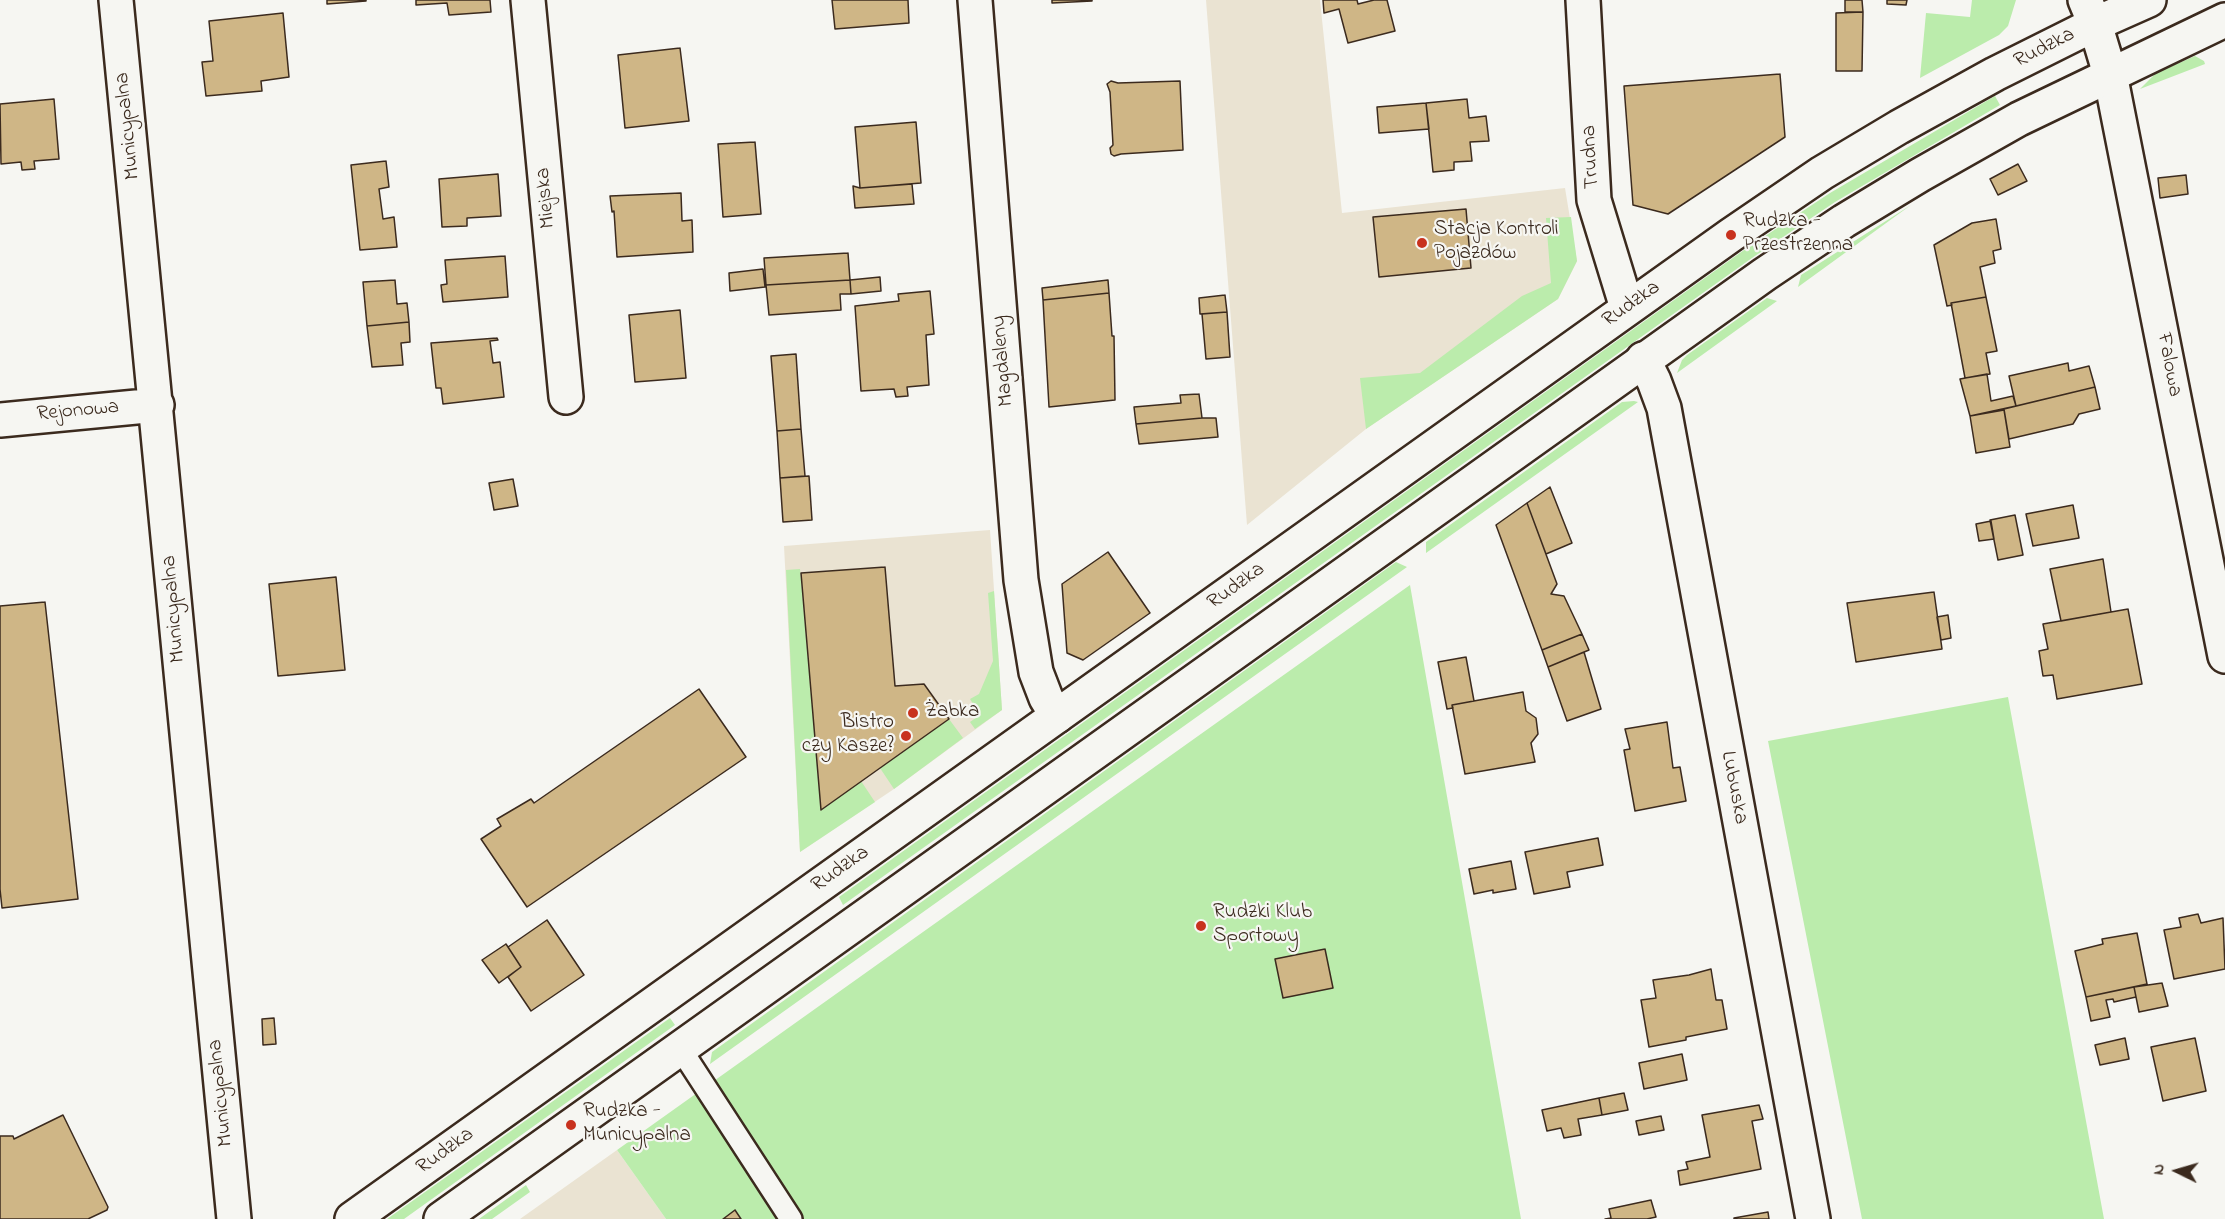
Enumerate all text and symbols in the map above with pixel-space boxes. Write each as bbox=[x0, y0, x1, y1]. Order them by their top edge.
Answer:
street label: Rudzka bbox=[2010, 23, 2080, 75]
street label: Municypalna bbox=[111, 71, 147, 181]
street label: Trudna bbox=[1578, 124, 1606, 190]
street label: Miejska bbox=[532, 166, 562, 230]
place label: Rudzka - Przestrzenna bbox=[1743, 210, 1853, 260]
place label: Stacja Kontroli Pojazdów bbox=[1434, 218, 1559, 268]
marker: Rudzka - Przestrzenna bbox=[1724, 228, 1738, 242]
marker: Stacja Kontroli Pojazdów bbox=[1415, 236, 1429, 250]
street label: Rudzka bbox=[1598, 276, 1666, 334]
street label: Magdaleny bbox=[987, 314, 1021, 408]
street label: Falowa bbox=[2149, 331, 2187, 399]
street label: Rejonowa bbox=[36, 396, 120, 428]
street label: Municypalna bbox=[158, 554, 192, 664]
street label: Rudzka bbox=[1203, 558, 1271, 616]
place label: Żabka bbox=[925, 700, 979, 726]
marker: Żabka bbox=[906, 706, 920, 720]
place label: Bistro czy Kasze? bbox=[802, 711, 894, 761]
marker: Bistro czy Kasze? bbox=[899, 729, 913, 743]
street label: Lubuska bbox=[1714, 749, 1752, 827]
street label: Rudzka bbox=[807, 841, 875, 899]
place label: Rudzki Klub Sportowy bbox=[1213, 901, 1312, 951]
marker: Rudzki Klub Sportowy bbox=[1194, 919, 1208, 933]
street label: Municypalna bbox=[204, 1038, 240, 1148]
place label: Rudzka - Municypalna bbox=[583, 1100, 691, 1150]
marker: Rudzka - Municypalna bbox=[564, 1118, 578, 1132]
street label: Rudzka bbox=[412, 1123, 480, 1181]
north arrow bbox=[2147, 1141, 2207, 1201]
text: N bbox=[2147, 1163, 2171, 1176]

